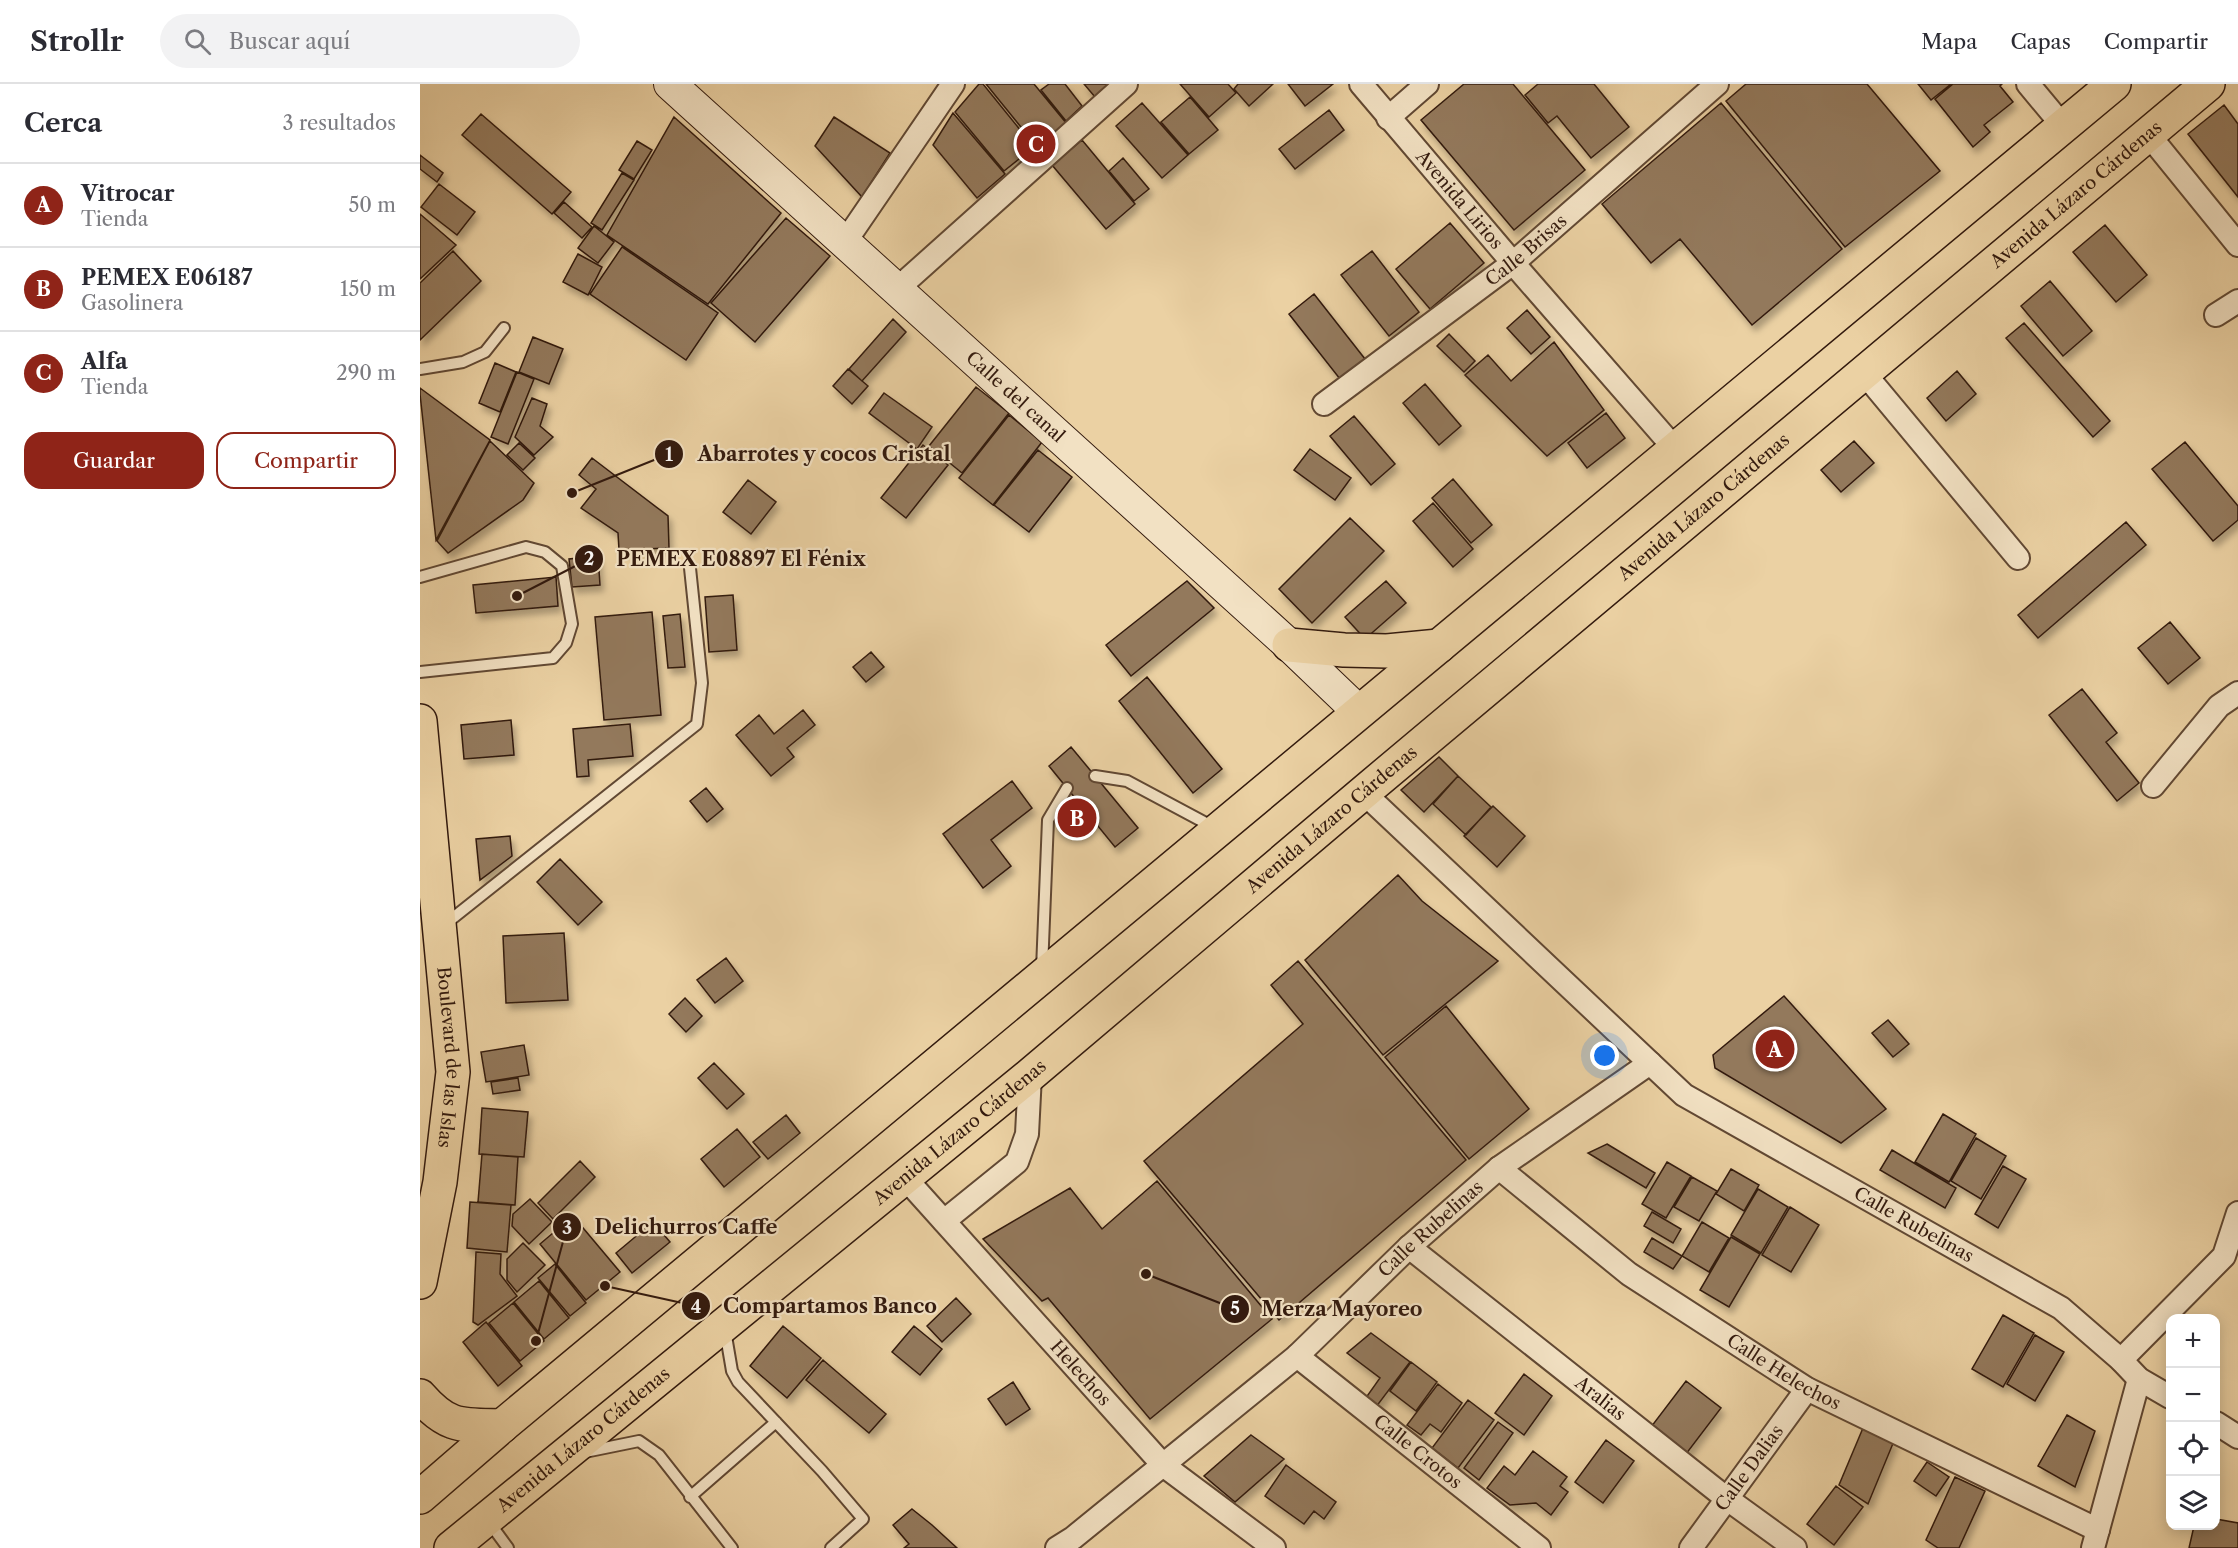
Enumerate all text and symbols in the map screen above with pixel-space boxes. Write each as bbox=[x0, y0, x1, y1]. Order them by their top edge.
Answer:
search box bbox=[160, 14, 580, 68]
text: Strollr bbox=[30, 24, 124, 58]
icon: search bbox=[181, 25, 214, 58]
text: Buscar aquí bbox=[229, 28, 350, 55]
text: Mapa bbox=[1921, 29, 1977, 54]
text: Capas bbox=[2010, 29, 2071, 54]
text: Compartir bbox=[2104, 29, 2208, 54]
text: Cerca bbox=[24, 107, 102, 139]
text: 3 resultados bbox=[283, 111, 396, 135]
street label: Avenida Lázaro Cárdenas bbox=[1985, 116, 2166, 273]
pin: C bbox=[1016, 122, 1056, 166]
street label: Avenida Lirios bbox=[1411, 145, 1507, 254]
text: Vitrocar bbox=[81, 180, 175, 207]
text: A bbox=[36, 193, 51, 217]
text: 50 m bbox=[349, 193, 396, 217]
text: Tienda bbox=[81, 207, 148, 231]
street label: Calle Brisas bbox=[1481, 210, 1571, 291]
text: PEMEX E06187 bbox=[81, 264, 253, 291]
text: B bbox=[36, 277, 51, 301]
text: 150 m bbox=[340, 277, 396, 301]
text: Gasolinera bbox=[81, 291, 183, 315]
street label: Calle del canal bbox=[961, 347, 1069, 447]
text: Alfa bbox=[81, 348, 128, 375]
text: C bbox=[35, 361, 52, 385]
text: 290 m bbox=[336, 361, 396, 385]
text: Tienda bbox=[81, 375, 148, 399]
street label: Avenida Lázaro Cárdenas bbox=[1613, 429, 1794, 586]
button: Guardar bbox=[24, 432, 204, 489]
button: Compartir bbox=[216, 432, 396, 489]
callout: Abarrotes y cocos Cristal bbox=[654, 435, 963, 473]
text: Abarrotes y cocos Cristal bbox=[696, 442, 951, 466]
text: 1 bbox=[665, 444, 673, 466]
callout: PEMEX E08897 El Fénix bbox=[574, 540, 878, 578]
text: PEMEX E08897 El Fénix bbox=[616, 547, 867, 571]
text: 2 bbox=[584, 548, 594, 570]
street label: Avenida Lázaro Cárdenas bbox=[1241, 741, 1422, 899]
pin: B bbox=[1058, 796, 1096, 840]
street label: Boulevard de las Islas bbox=[432, 966, 464, 1149]
pin: A bbox=[1756, 1026, 1794, 1072]
your location bbox=[1590, 1041, 1619, 1070]
street label: Avenida Lázaro Cárdenas bbox=[868, 1055, 1051, 1210]
street label: Calle Rubelinas bbox=[1374, 1176, 1488, 1282]
street label: Calle Rubelinas bbox=[1850, 1182, 1977, 1267]
callout: Delichurros Caffe bbox=[552, 1208, 789, 1246]
text: Delichurros Caffe bbox=[594, 1215, 778, 1239]
text: 3 bbox=[562, 1217, 572, 1239]
callout: Compartamos Banco bbox=[681, 1287, 949, 1325]
callout: Merza Mayoreo bbox=[1220, 1290, 1435, 1328]
text: Compartamos Banco bbox=[723, 1294, 937, 1318]
text: 4 bbox=[691, 1296, 701, 1318]
text: Merza Mayoreo bbox=[1261, 1297, 1423, 1321]
text: 5 bbox=[1230, 1298, 1240, 1320]
map controls bbox=[2166, 1314, 2220, 1530]
button: + bbox=[2166, 1314, 2220, 1368]
street label: Calle Helechos bbox=[1723, 1329, 1844, 1415]
street label: Helechos bbox=[1045, 1336, 1115, 1410]
street label: Avenida Lázaro Cárdenas bbox=[492, 1363, 674, 1518]
button: − bbox=[2166, 1368, 2220, 1422]
street label: Aralias bbox=[1570, 1371, 1630, 1425]
street label: Calle Crotos bbox=[1369, 1410, 1466, 1493]
street label: Calle Dalias bbox=[1711, 1421, 1788, 1515]
button: locate bbox=[2166, 1422, 2220, 1476]
button: layers bbox=[2166, 1476, 2220, 1530]

